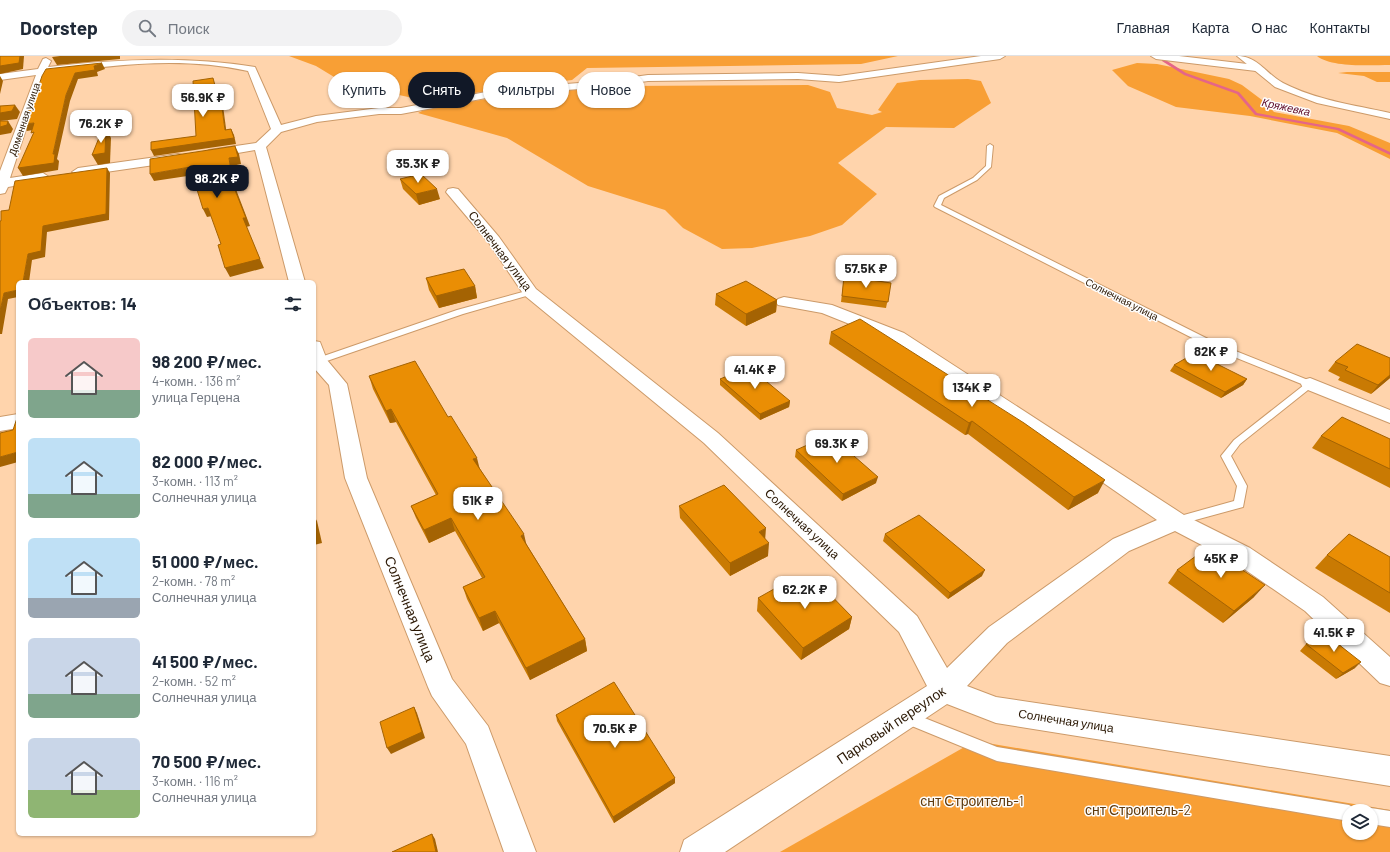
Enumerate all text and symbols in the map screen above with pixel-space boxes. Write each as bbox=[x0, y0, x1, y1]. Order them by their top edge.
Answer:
search box bbox=[122, 10, 402, 46]
text: Doorstep bbox=[20, 16, 98, 39]
icon: search bbox=[136, 17, 158, 39]
text: Поиск bbox=[168, 19, 209, 37]
text: Главная bbox=[1117, 19, 1170, 36]
text: Карта bbox=[1192, 19, 1229, 36]
text: О нас bbox=[1251, 19, 1288, 36]
text: Контакты bbox=[1310, 19, 1370, 36]
chip: Купить bbox=[328, 72, 400, 108]
chip: Снять bbox=[408, 72, 475, 108]
chip: Фильтры bbox=[483, 72, 569, 108]
chip: Новое bbox=[577, 72, 645, 108]
street label: Доменная улица bbox=[6, 81, 42, 157]
pin: 56.9K ₽ bbox=[166, 84, 240, 118]
text: 56.9K ₽ bbox=[181, 89, 225, 105]
water label: Кряжевка bbox=[1261, 95, 1311, 118]
pin: 76.2K ₽ bbox=[64, 110, 138, 144]
text: 76.2K ₽ bbox=[79, 115, 123, 131]
pin: 35.3K ₽ bbox=[381, 150, 455, 184]
text: 35.3K ₽ bbox=[396, 155, 440, 171]
pin: 98.2K ₽ bbox=[180, 165, 254, 199]
text: 98.2K ₽ bbox=[195, 170, 239, 186]
street label: Солнечная улица bbox=[465, 208, 536, 294]
pin: 57.5K ₽ bbox=[829, 255, 903, 289]
text: 57.5K ₽ bbox=[845, 260, 887, 276]
street label: Солнечная улица bbox=[1083, 275, 1161, 323]
text: Объектов: 14 bbox=[28, 293, 137, 313]
icon: filters bbox=[282, 293, 304, 315]
pin: 82K ₽ bbox=[1183, 338, 1239, 372]
text: 82K ₽ bbox=[1194, 343, 1228, 359]
text: 98 200 ₽/мес. bbox=[152, 351, 262, 371]
icon: home bbox=[60, 354, 108, 402]
pin: 41.4K ₽ bbox=[718, 356, 792, 390]
text: 41.4K ₽ bbox=[734, 361, 776, 377]
text: 4-комн. · 136 m² bbox=[152, 373, 241, 389]
pin: 134K ₽ bbox=[939, 374, 1005, 408]
text: 134K ₽ bbox=[952, 379, 992, 395]
text: улица Герцена bbox=[152, 389, 240, 405]
pin: 69.3K ₽ bbox=[800, 430, 874, 464]
text: 69.3K ₽ bbox=[815, 435, 859, 451]
text: 82 000 ₽/мес. bbox=[152, 451, 262, 471]
icon: home bbox=[60, 454, 108, 502]
text: 3-комн. · 113 m² bbox=[152, 473, 238, 489]
street label: Солнечная улица bbox=[762, 485, 843, 562]
pin: 51K ₽ bbox=[450, 487, 506, 521]
text: Солнечная улица bbox=[152, 489, 256, 505]
text: 51K ₽ bbox=[462, 492, 494, 508]
pin: 45K ₽ bbox=[1193, 545, 1249, 579]
text: 45K ₽ bbox=[1204, 550, 1238, 566]
text: 51 000 ₽/мес. bbox=[152, 551, 259, 571]
street label: Солнечная улица bbox=[382, 553, 439, 664]
icon: home bbox=[60, 554, 108, 602]
text: 2-комн. · 78 m² bbox=[152, 573, 235, 589]
pin: 62.2K ₽ bbox=[768, 576, 842, 610]
text: 62.2K ₽ bbox=[783, 581, 827, 597]
text: Солнечная улица bbox=[152, 589, 256, 605]
pin: 41.5K ₽ bbox=[1297, 619, 1371, 653]
text: 41.5K ₽ bbox=[1313, 624, 1355, 640]
text: 41 500 ₽/мес. bbox=[152, 651, 258, 671]
icon: home bbox=[60, 654, 108, 702]
text: 2-комн. · 52 m² bbox=[152, 673, 236, 689]
street label: Парковый переулок bbox=[833, 681, 949, 767]
text: Солнечная улица bbox=[152, 689, 256, 705]
street label: Солнечная улица bbox=[1017, 706, 1115, 736]
pin: 70.5K ₽ bbox=[578, 715, 652, 749]
text: 70.5K ₽ bbox=[593, 720, 637, 736]
text: 70 500 ₽/мес. bbox=[152, 751, 261, 771]
icon: home bbox=[60, 754, 108, 802]
text: 3-комн. · 116 m² bbox=[152, 773, 238, 789]
text: Солнечная улица bbox=[152, 789, 256, 805]
park label: снт Строитель-1 bbox=[920, 792, 1024, 809]
park label: снт Строитель-2 bbox=[1085, 801, 1191, 818]
map controls bbox=[1342, 804, 1378, 840]
button: layers bbox=[1342, 804, 1378, 840]

